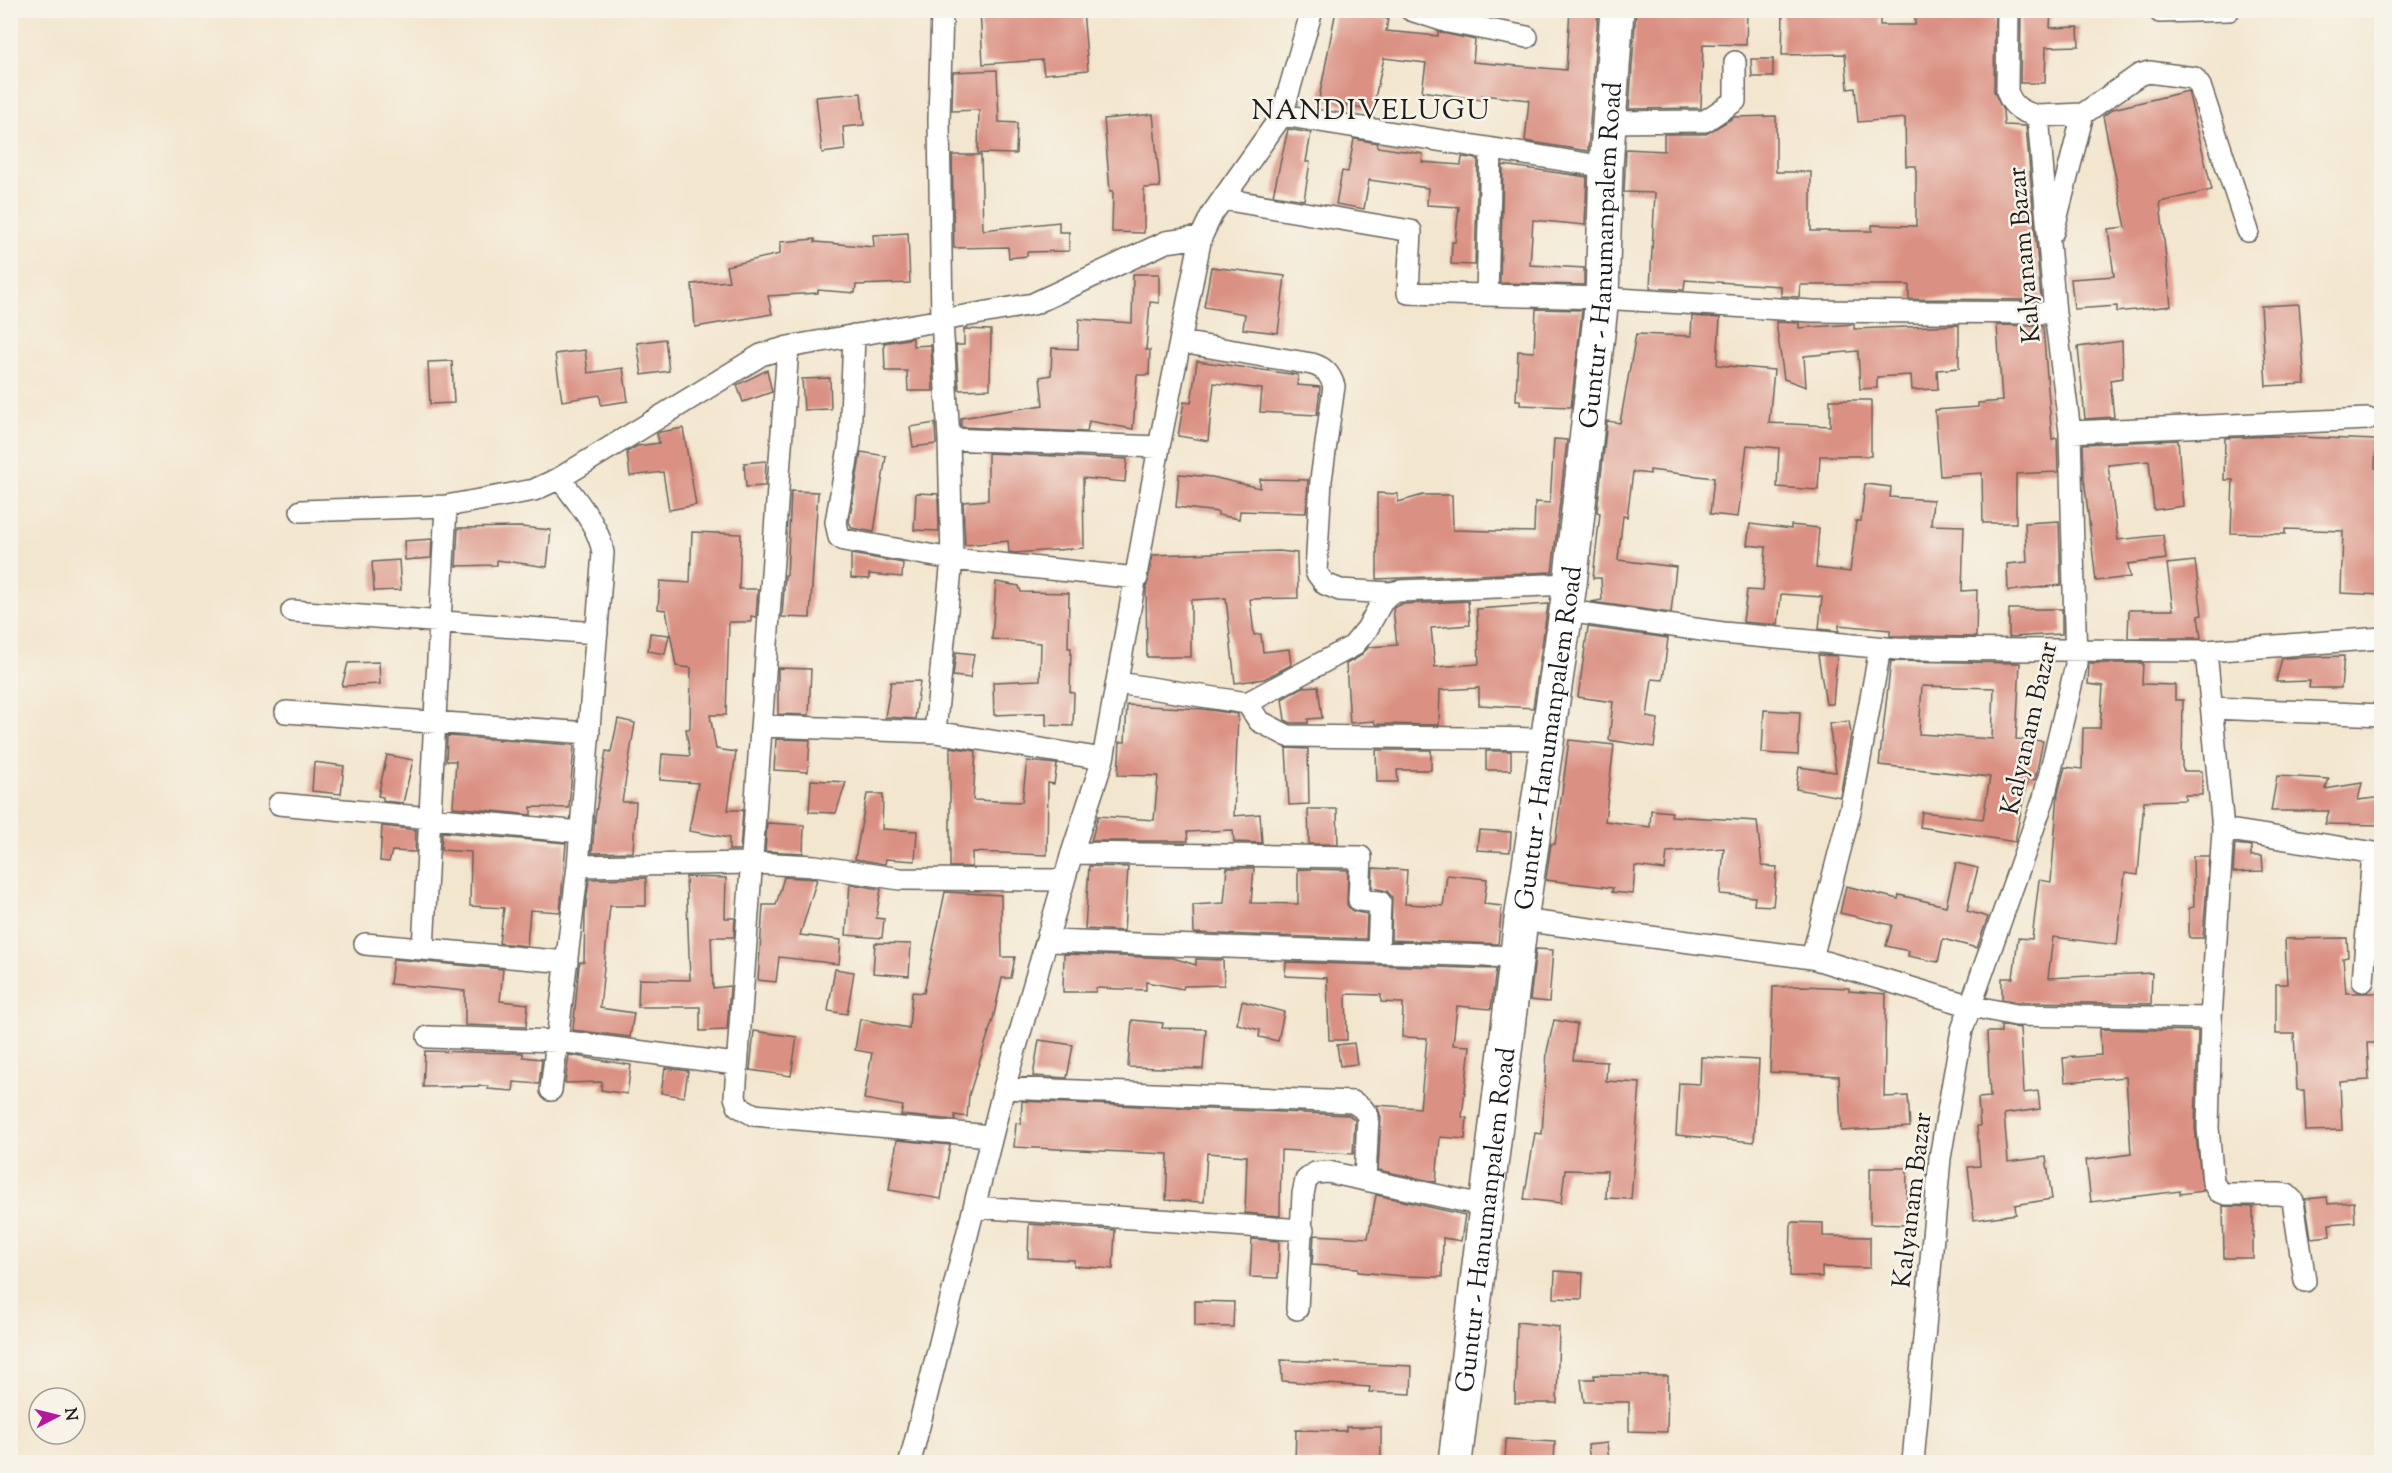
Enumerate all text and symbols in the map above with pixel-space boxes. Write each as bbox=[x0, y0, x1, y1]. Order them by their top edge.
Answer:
street label: Guntur - Hanumanpalem Road bbox=[1572, 81, 1633, 431]
district label: NANDIVELUGU bbox=[1251, 92, 1491, 132]
street label: Kalyanam Bazar bbox=[1999, 165, 2052, 344]
street label: Guntur - Hanumanpalem Road bbox=[1507, 564, 1593, 913]
street label: Kalyanam Bazar bbox=[1993, 638, 2068, 819]
street label: Guntur - Hanumanpalem Road bbox=[1448, 1045, 1526, 1395]
street label: Kalyanam Bazar bbox=[1884, 1110, 1943, 1290]
north arrow bbox=[27, 1386, 87, 1446]
text: N bbox=[57, 1407, 82, 1422]

